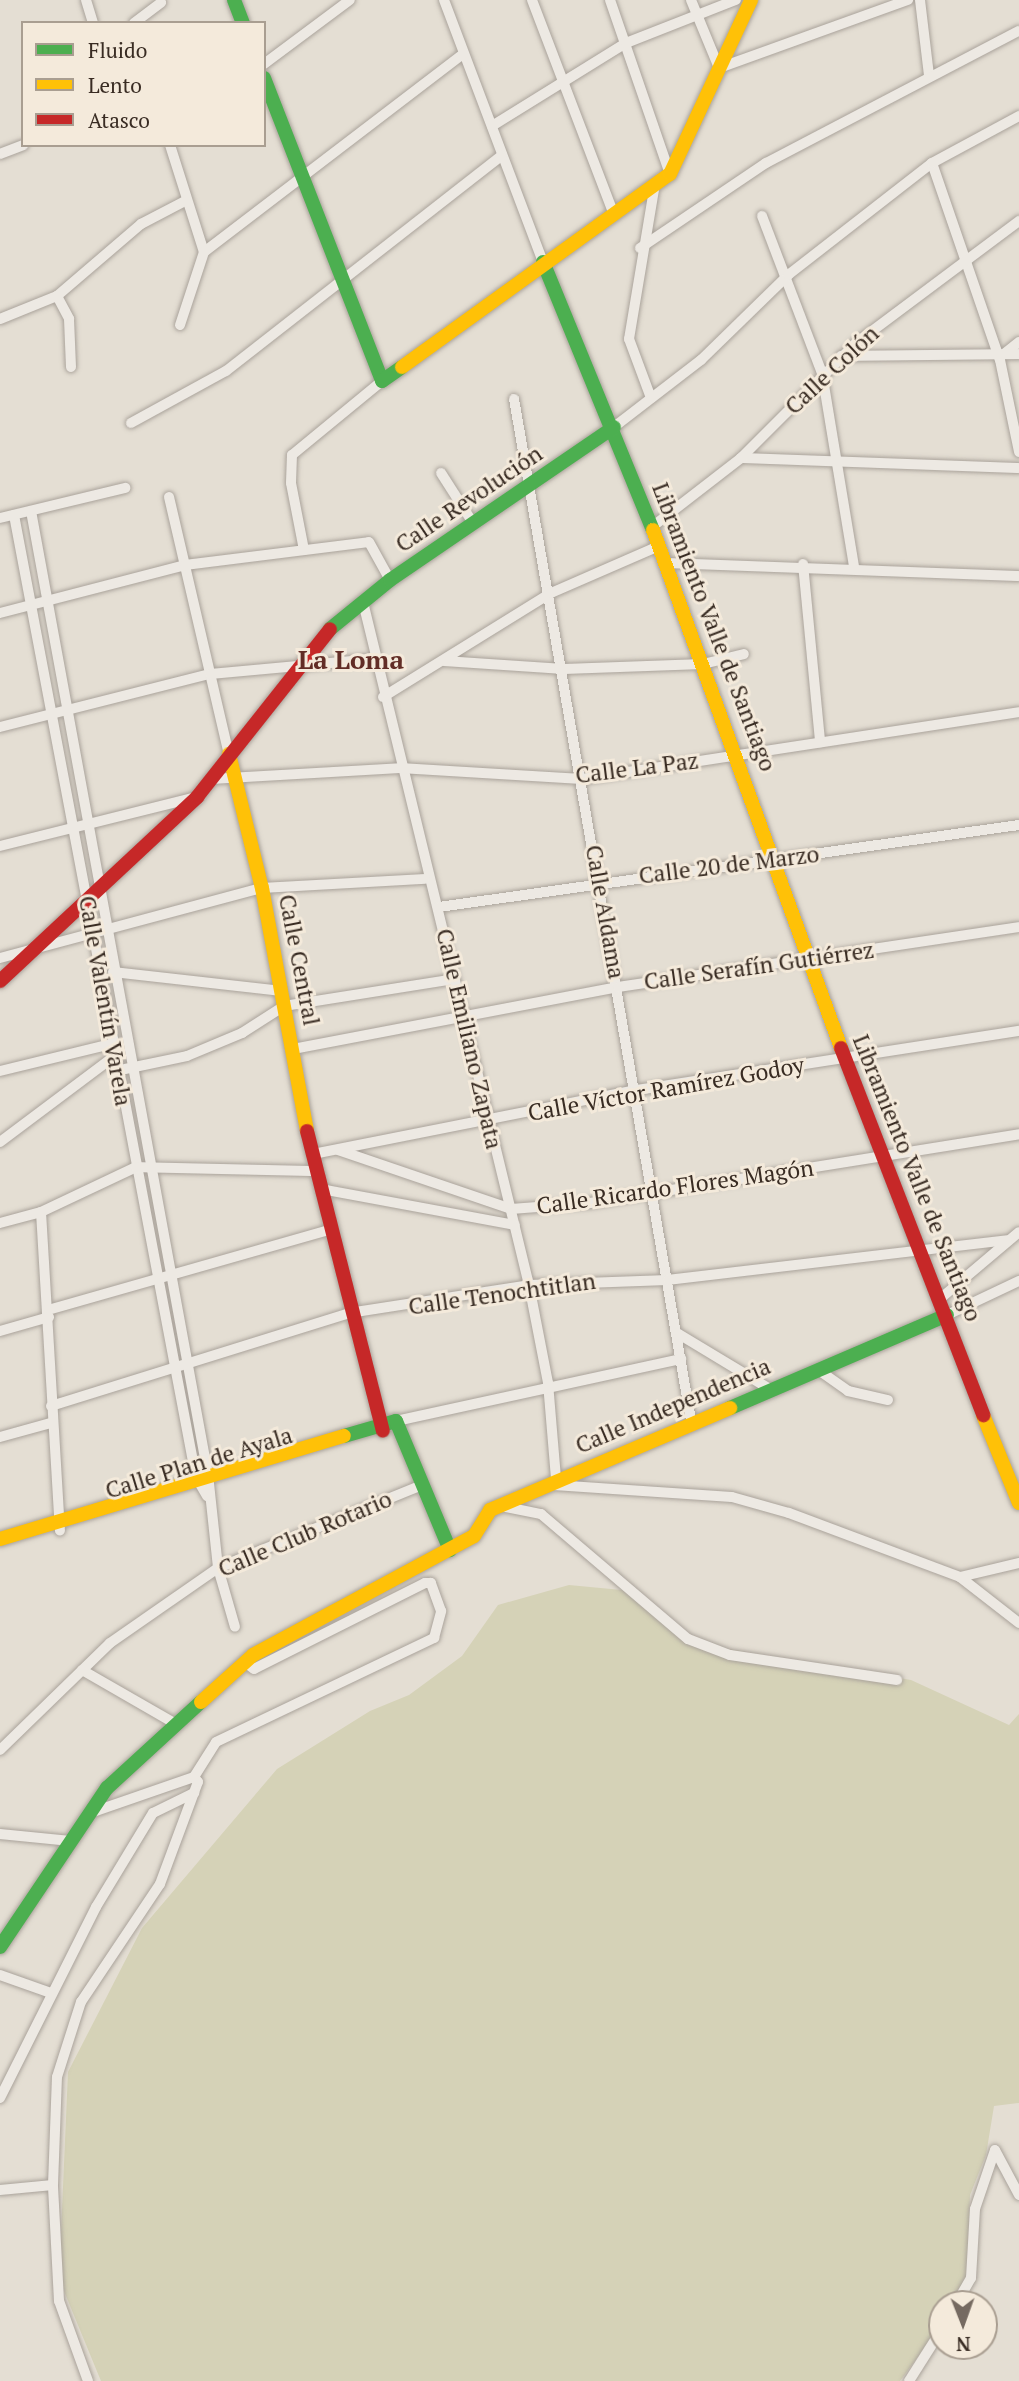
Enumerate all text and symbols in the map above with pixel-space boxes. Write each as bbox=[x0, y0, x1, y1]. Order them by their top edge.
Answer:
legend bbox=[21, 21, 266, 147]
text: Fluido bbox=[88, 36, 147, 64]
text: Lento bbox=[88, 71, 142, 99]
text: Atasco bbox=[88, 106, 150, 134]
street label: Calle Colón bbox=[780, 320, 884, 420]
street label: Calle Revolución bbox=[390, 440, 548, 558]
street label: Libramiento Valle de Santiago bbox=[646, 479, 782, 775]
district label: La Loma bbox=[298, 644, 404, 676]
street label: Calle La Paz bbox=[574, 747, 700, 789]
street label: Calle 20 de Marzo bbox=[637, 840, 821, 890]
street label: Calle Aldama bbox=[580, 843, 630, 981]
street label: Calle Central bbox=[273, 892, 325, 1028]
street label: Calle Valentín Varela bbox=[73, 893, 137, 1109]
street label: Calle Emiliano Zapata bbox=[430, 926, 508, 1152]
street label: Calle Serafín Gutiérrez bbox=[642, 936, 876, 996]
street label: Libramiento Valle de Santiago bbox=[847, 1030, 987, 1326]
street label: Calle Víctor Ramírez Godoy bbox=[525, 1051, 807, 1127]
street label: Calle Ricardo Flores Magón bbox=[535, 1154, 815, 1220]
street label: Calle Tenochtitlan bbox=[407, 1267, 597, 1321]
street label: Calle Independencia bbox=[571, 1352, 775, 1460]
street label: Calle Plan de Ayala bbox=[102, 1421, 296, 1505]
street label: Calle Club Rotario bbox=[214, 1485, 396, 1583]
north arrow bbox=[928, 2290, 998, 2360]
text: N bbox=[956, 2332, 971, 2357]

